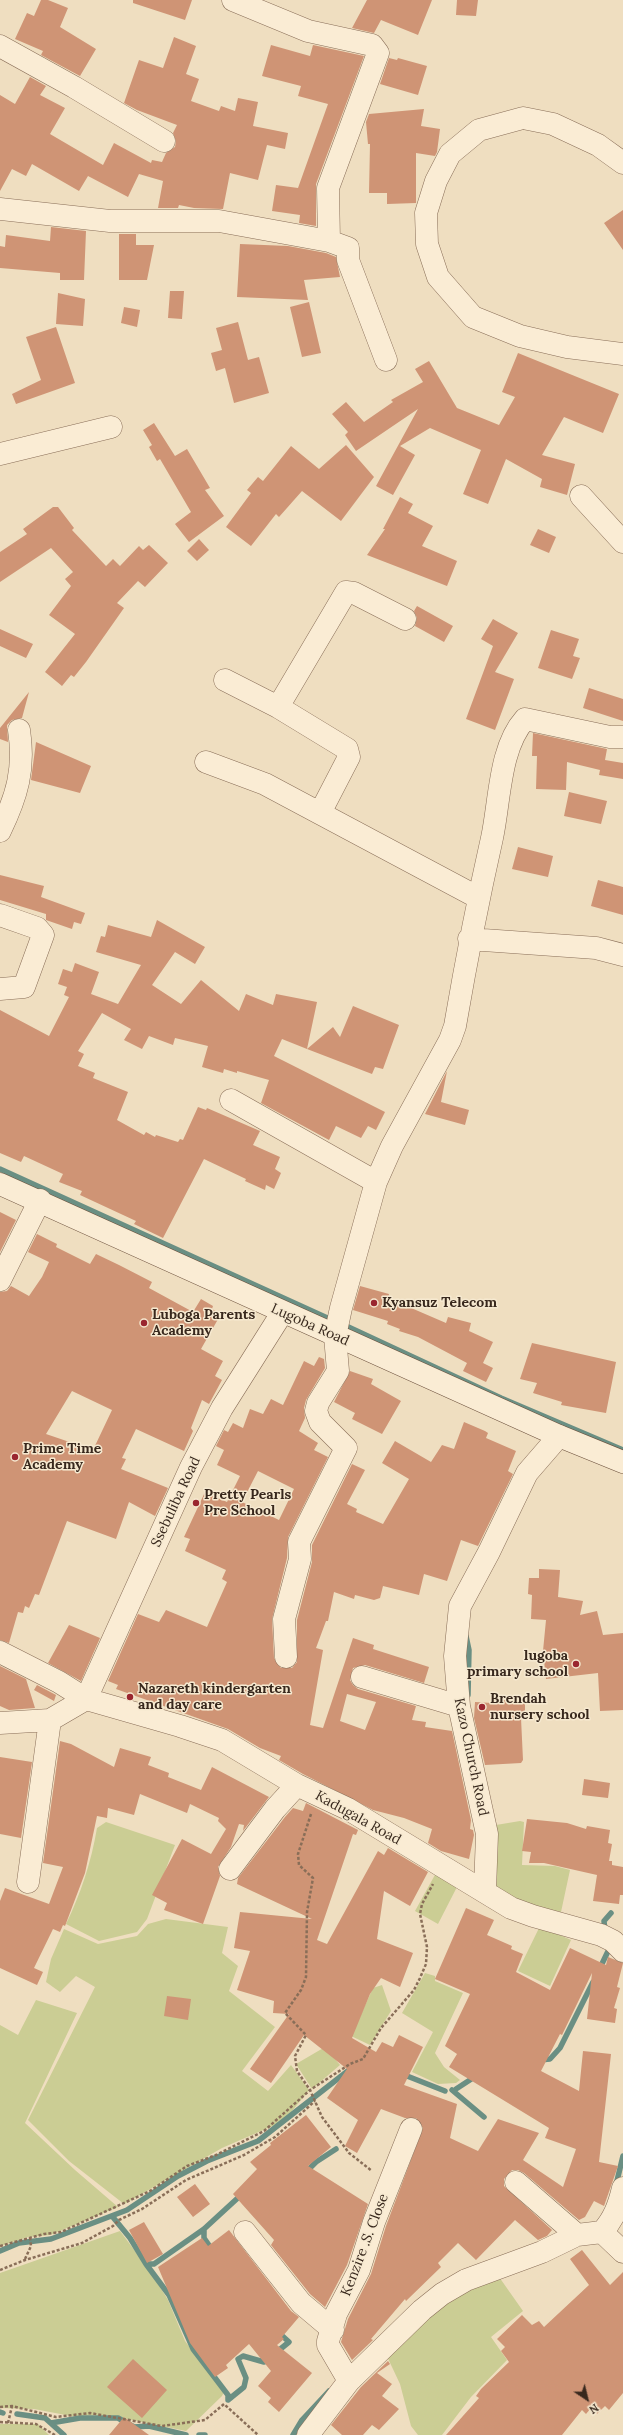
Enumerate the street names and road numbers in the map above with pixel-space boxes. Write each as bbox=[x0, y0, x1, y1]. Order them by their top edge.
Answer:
street label: Lugoba Road bbox=[268, 1300, 352, 1350]
street label: Ssebuliba Road bbox=[148, 1454, 204, 1550]
street label: Kazo Church Road bbox=[450, 1696, 492, 1818]
street label: Kadugala Road bbox=[312, 1787, 404, 1849]
street label: Kenzire .S. Close bbox=[338, 2192, 392, 2298]

